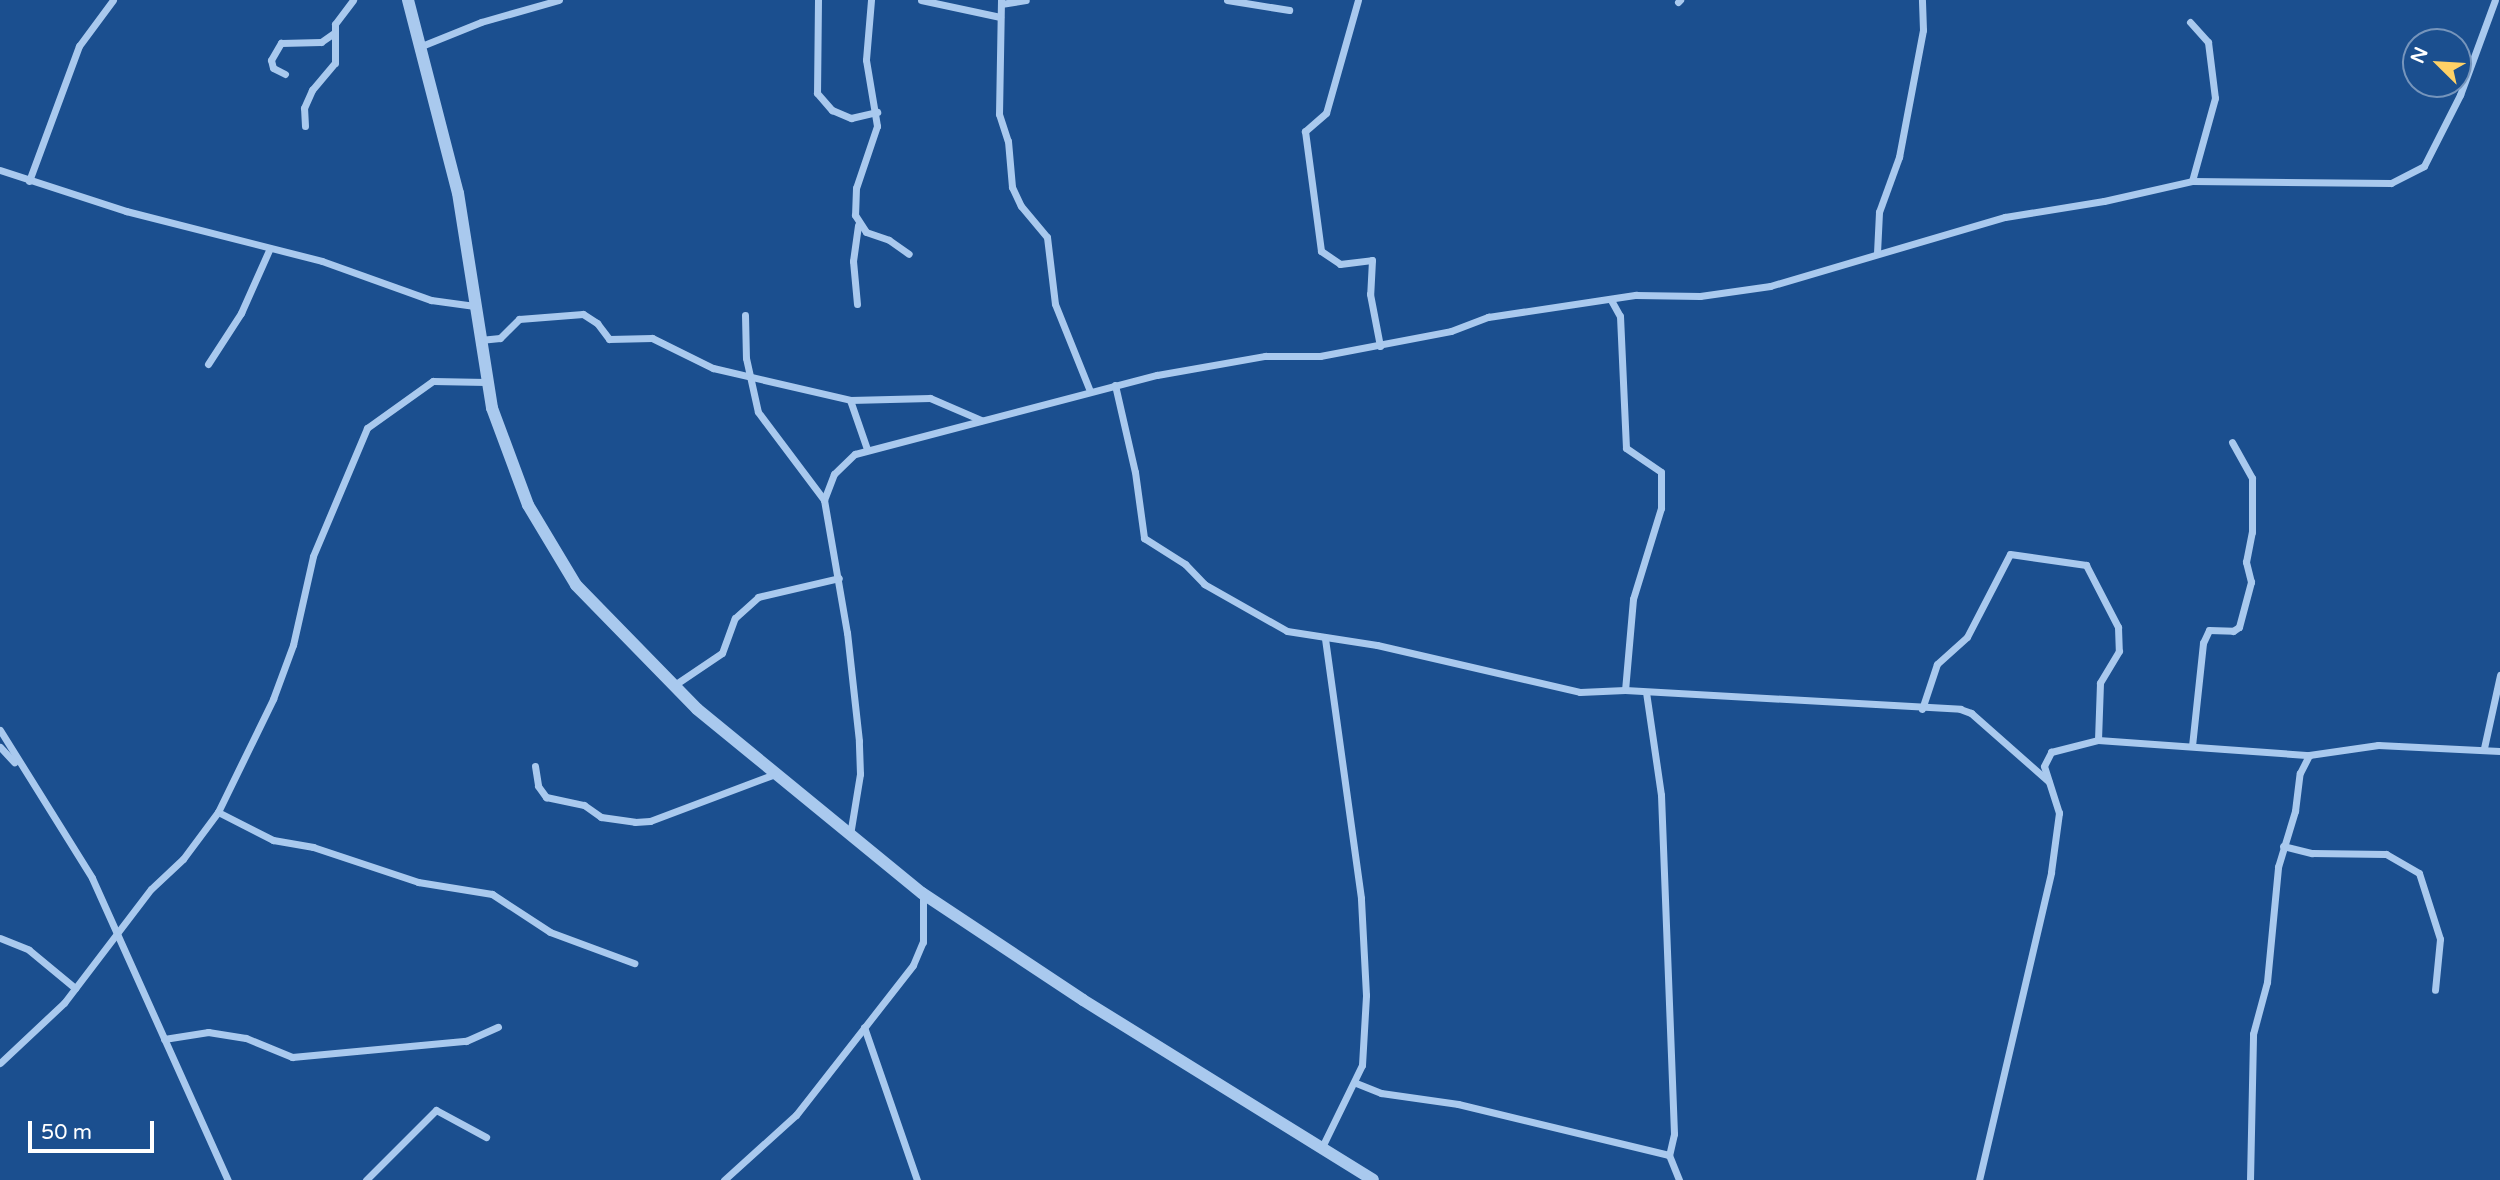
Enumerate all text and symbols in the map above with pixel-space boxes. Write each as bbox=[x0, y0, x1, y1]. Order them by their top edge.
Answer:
north arrow bbox=[2402, 28, 2472, 98]
text: N bbox=[2406, 44, 2433, 67]
scale bar bbox=[32, 1106, 158, 1150]
text: 50 m bbox=[41, 1120, 92, 1145]

